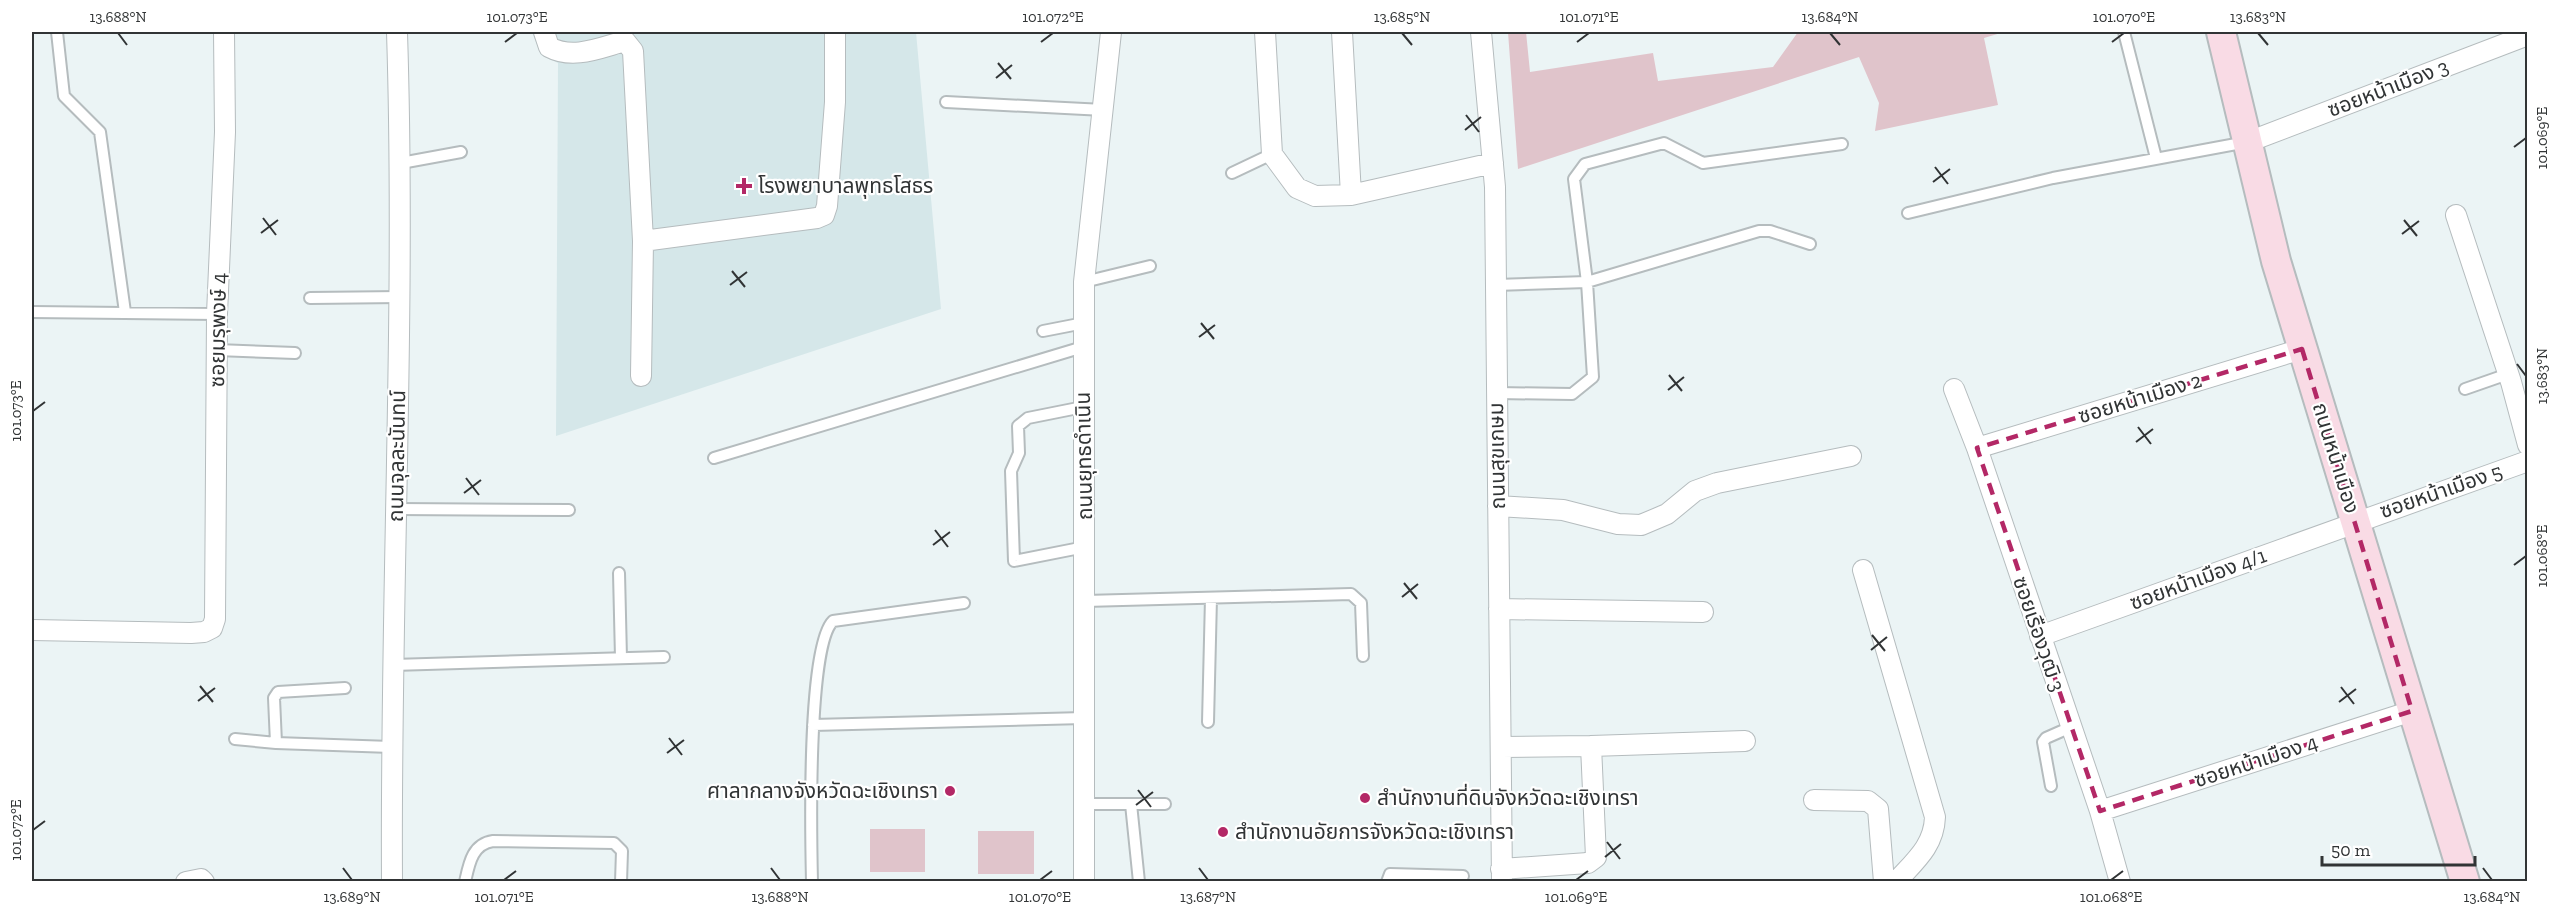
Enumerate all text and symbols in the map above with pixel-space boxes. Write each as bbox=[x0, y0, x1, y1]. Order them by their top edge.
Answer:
text: 13.688°N bbox=[89, 8, 147, 26]
text: 101.073°E bbox=[487, 8, 548, 26]
text: 101.072°E bbox=[1022, 8, 1084, 26]
text: 13.685°N bbox=[1374, 8, 1430, 26]
text: 101.071°E bbox=[1559, 8, 1619, 26]
text: 13.684°N bbox=[1802, 8, 1858, 26]
text: 101.070°E bbox=[2093, 8, 2155, 26]
text: 13.683°N bbox=[2230, 8, 2286, 26]
street label: ซอยหน้าเมือง 3 bbox=[2324, 53, 2452, 122]
text: 101.069°E bbox=[2533, 107, 2551, 169]
place label: โรงพยาบาลพุทธโสธร bbox=[758, 173, 933, 199]
marker: โรงพยาบาลพุทธโสธร bbox=[735, 177, 753, 195]
street label: ซอยมรุพงษ์ 4 bbox=[204, 272, 232, 388]
text: 13.683°N bbox=[2533, 348, 2551, 404]
street label: ซอยหน้าเมือง 2 bbox=[2075, 367, 2205, 428]
text: 101.073°E bbox=[7, 380, 25, 441]
street label: ถนนจุลละนันทน์ bbox=[383, 390, 411, 522]
street label: ถนนยุทธดำเนิน bbox=[1070, 392, 1098, 520]
street label: ถนนหน้าเมือง bbox=[2308, 399, 2365, 516]
street label: ถนนสุขเกษม bbox=[1483, 402, 1511, 510]
street label: ซอยหน้าเมือง 5 bbox=[2376, 458, 2505, 523]
text: 101.068°E bbox=[2533, 525, 2551, 587]
street label: ซอยหน้าเมือง 4/1 bbox=[2126, 542, 2270, 615]
street label: ซอยเรืองวุฒิ 3 bbox=[2007, 573, 2071, 695]
street label: ซอยหน้าเมือง 4 bbox=[2191, 729, 2321, 792]
place label: ศาลากลางจังหวัดฉะเชิงเทรา bbox=[707, 778, 938, 803]
place label: สำนักงานที่ดินจังหวัดฉะเชิงเทรา bbox=[1377, 783, 1639, 810]
marker: ศาลากลางจังหวัดฉะเชิงเทรา bbox=[943, 784, 957, 798]
marker: สำนักงานที่ดินจังหวัดฉะเชิงเทรา bbox=[1358, 791, 1372, 805]
text: 101.072°E bbox=[7, 799, 25, 861]
place label: สำนักงานอัยการจังหวัดฉะเชิงเทรา bbox=[1235, 819, 1514, 844]
marker: สำนักงานอัยการจังหวัดฉะเชิงเทรา bbox=[1216, 825, 1230, 839]
scale bar bbox=[2322, 829, 2475, 867]
text: 50 m bbox=[2331, 839, 2371, 861]
text: 13.689°N bbox=[323, 888, 381, 906]
text: 101.071°E bbox=[474, 888, 534, 906]
text: 13.688°N bbox=[751, 888, 809, 906]
text: 101.070°E bbox=[1009, 888, 1071, 906]
text: 13.687°N bbox=[1180, 888, 1236, 906]
text: 101.069°E bbox=[1545, 888, 1607, 906]
text: 101.068°E bbox=[2080, 888, 2142, 906]
text: 13.684°N bbox=[2464, 888, 2520, 906]

